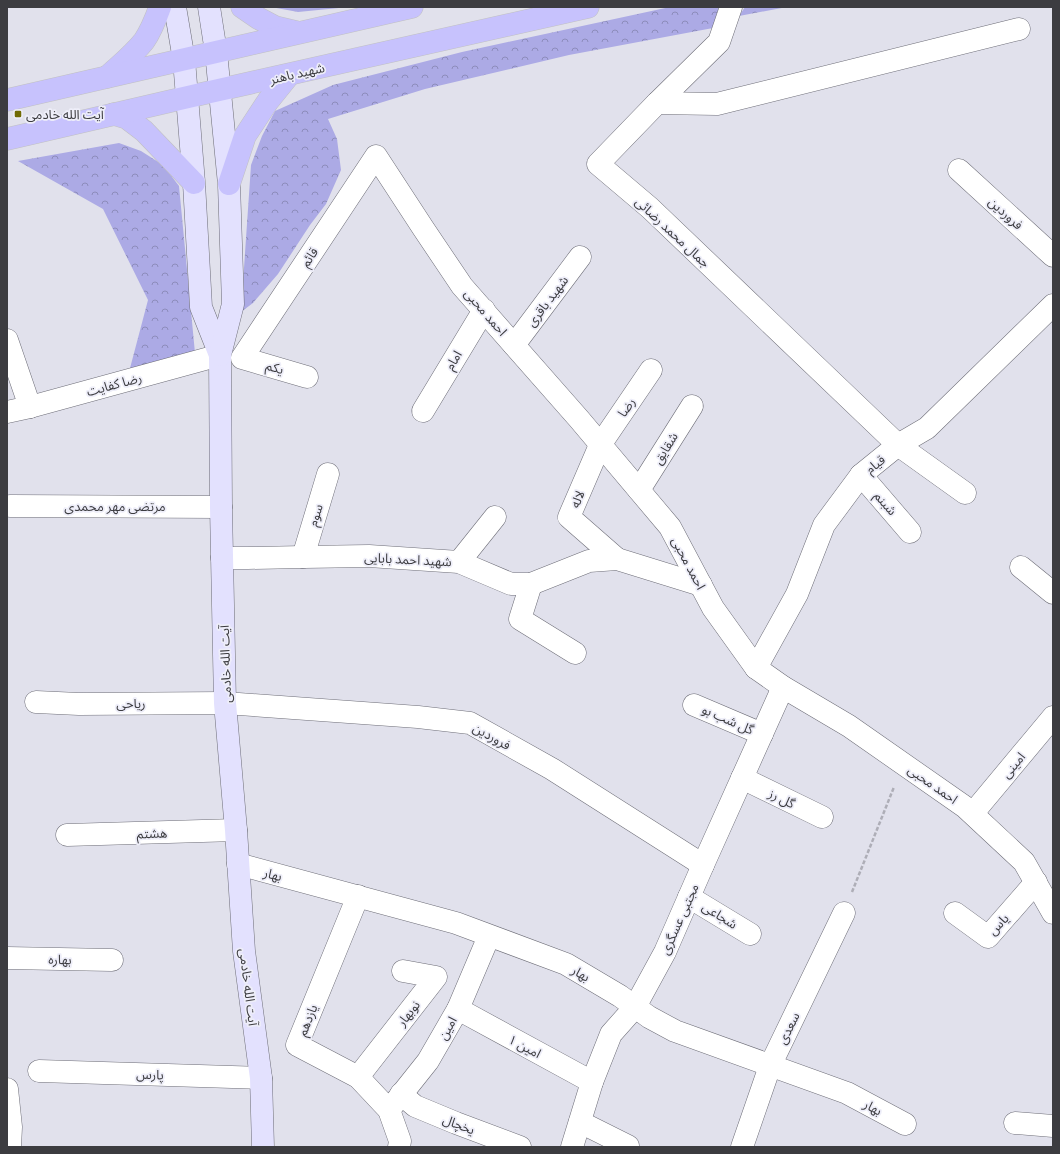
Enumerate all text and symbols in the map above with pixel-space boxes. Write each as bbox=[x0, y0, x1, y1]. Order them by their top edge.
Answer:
street label: شهید باهنر bbox=[267, 60, 326, 88]
place label: آیت الله خادمی bbox=[26, 107, 105, 123]
marker: آیت الله خادمی bbox=[13, 109, 23, 119]
street label: جمال محمد رضائی bbox=[632, 194, 713, 272]
street label: فروردین bbox=[985, 194, 1026, 233]
street label: قائم bbox=[297, 244, 324, 272]
street label: شهید باقری bbox=[523, 273, 572, 330]
street label: احمد محبی bbox=[460, 286, 510, 340]
street label: امام bbox=[442, 348, 467, 374]
street label: یکم bbox=[263, 358, 286, 380]
street label: رضا کفایت bbox=[85, 370, 143, 399]
street label: رضا bbox=[615, 395, 638, 420]
street label: شقایق bbox=[650, 430, 682, 468]
street label: قیام bbox=[863, 452, 889, 478]
street label: لاله bbox=[567, 488, 588, 510]
street label: شبنم bbox=[869, 488, 900, 520]
street label: مرتضی مهر محمدی bbox=[64, 499, 166, 515]
street label: سوم bbox=[305, 502, 328, 529]
street label: احمد محبی bbox=[668, 534, 709, 593]
street label: شهید احمد بابایی bbox=[364, 550, 452, 570]
street label: آیت الله خادمی bbox=[217, 624, 235, 703]
street label: ریاحی bbox=[116, 696, 146, 712]
street label: گل شب بو bbox=[699, 701, 756, 739]
street label: فروردین bbox=[470, 720, 513, 754]
street label: امینی bbox=[998, 749, 1029, 782]
street label: احمد محبی bbox=[904, 762, 960, 808]
street label: گل رز bbox=[765, 785, 798, 812]
street label: هشتم bbox=[136, 825, 168, 845]
street label: بهار bbox=[261, 865, 284, 885]
street label: مجتبی عسگری bbox=[657, 881, 703, 957]
street label: شجاعی bbox=[699, 899, 740, 933]
street label: یاس bbox=[985, 911, 1013, 939]
street label: آیت الله خادمی bbox=[235, 948, 261, 1028]
street label: بهاره bbox=[48, 952, 72, 968]
street label: بهار bbox=[568, 962, 593, 985]
street label: نوبهار bbox=[393, 998, 424, 1030]
street label: یازدهم bbox=[294, 1002, 323, 1039]
street label: سعدی bbox=[774, 1010, 803, 1047]
street label: امین bbox=[435, 1014, 461, 1043]
street label: امین ۱ bbox=[505, 1032, 544, 1062]
street label: پارس bbox=[136, 1067, 164, 1085]
street label: بهار bbox=[860, 1096, 885, 1119]
street label: یخچال bbox=[440, 1112, 477, 1139]

